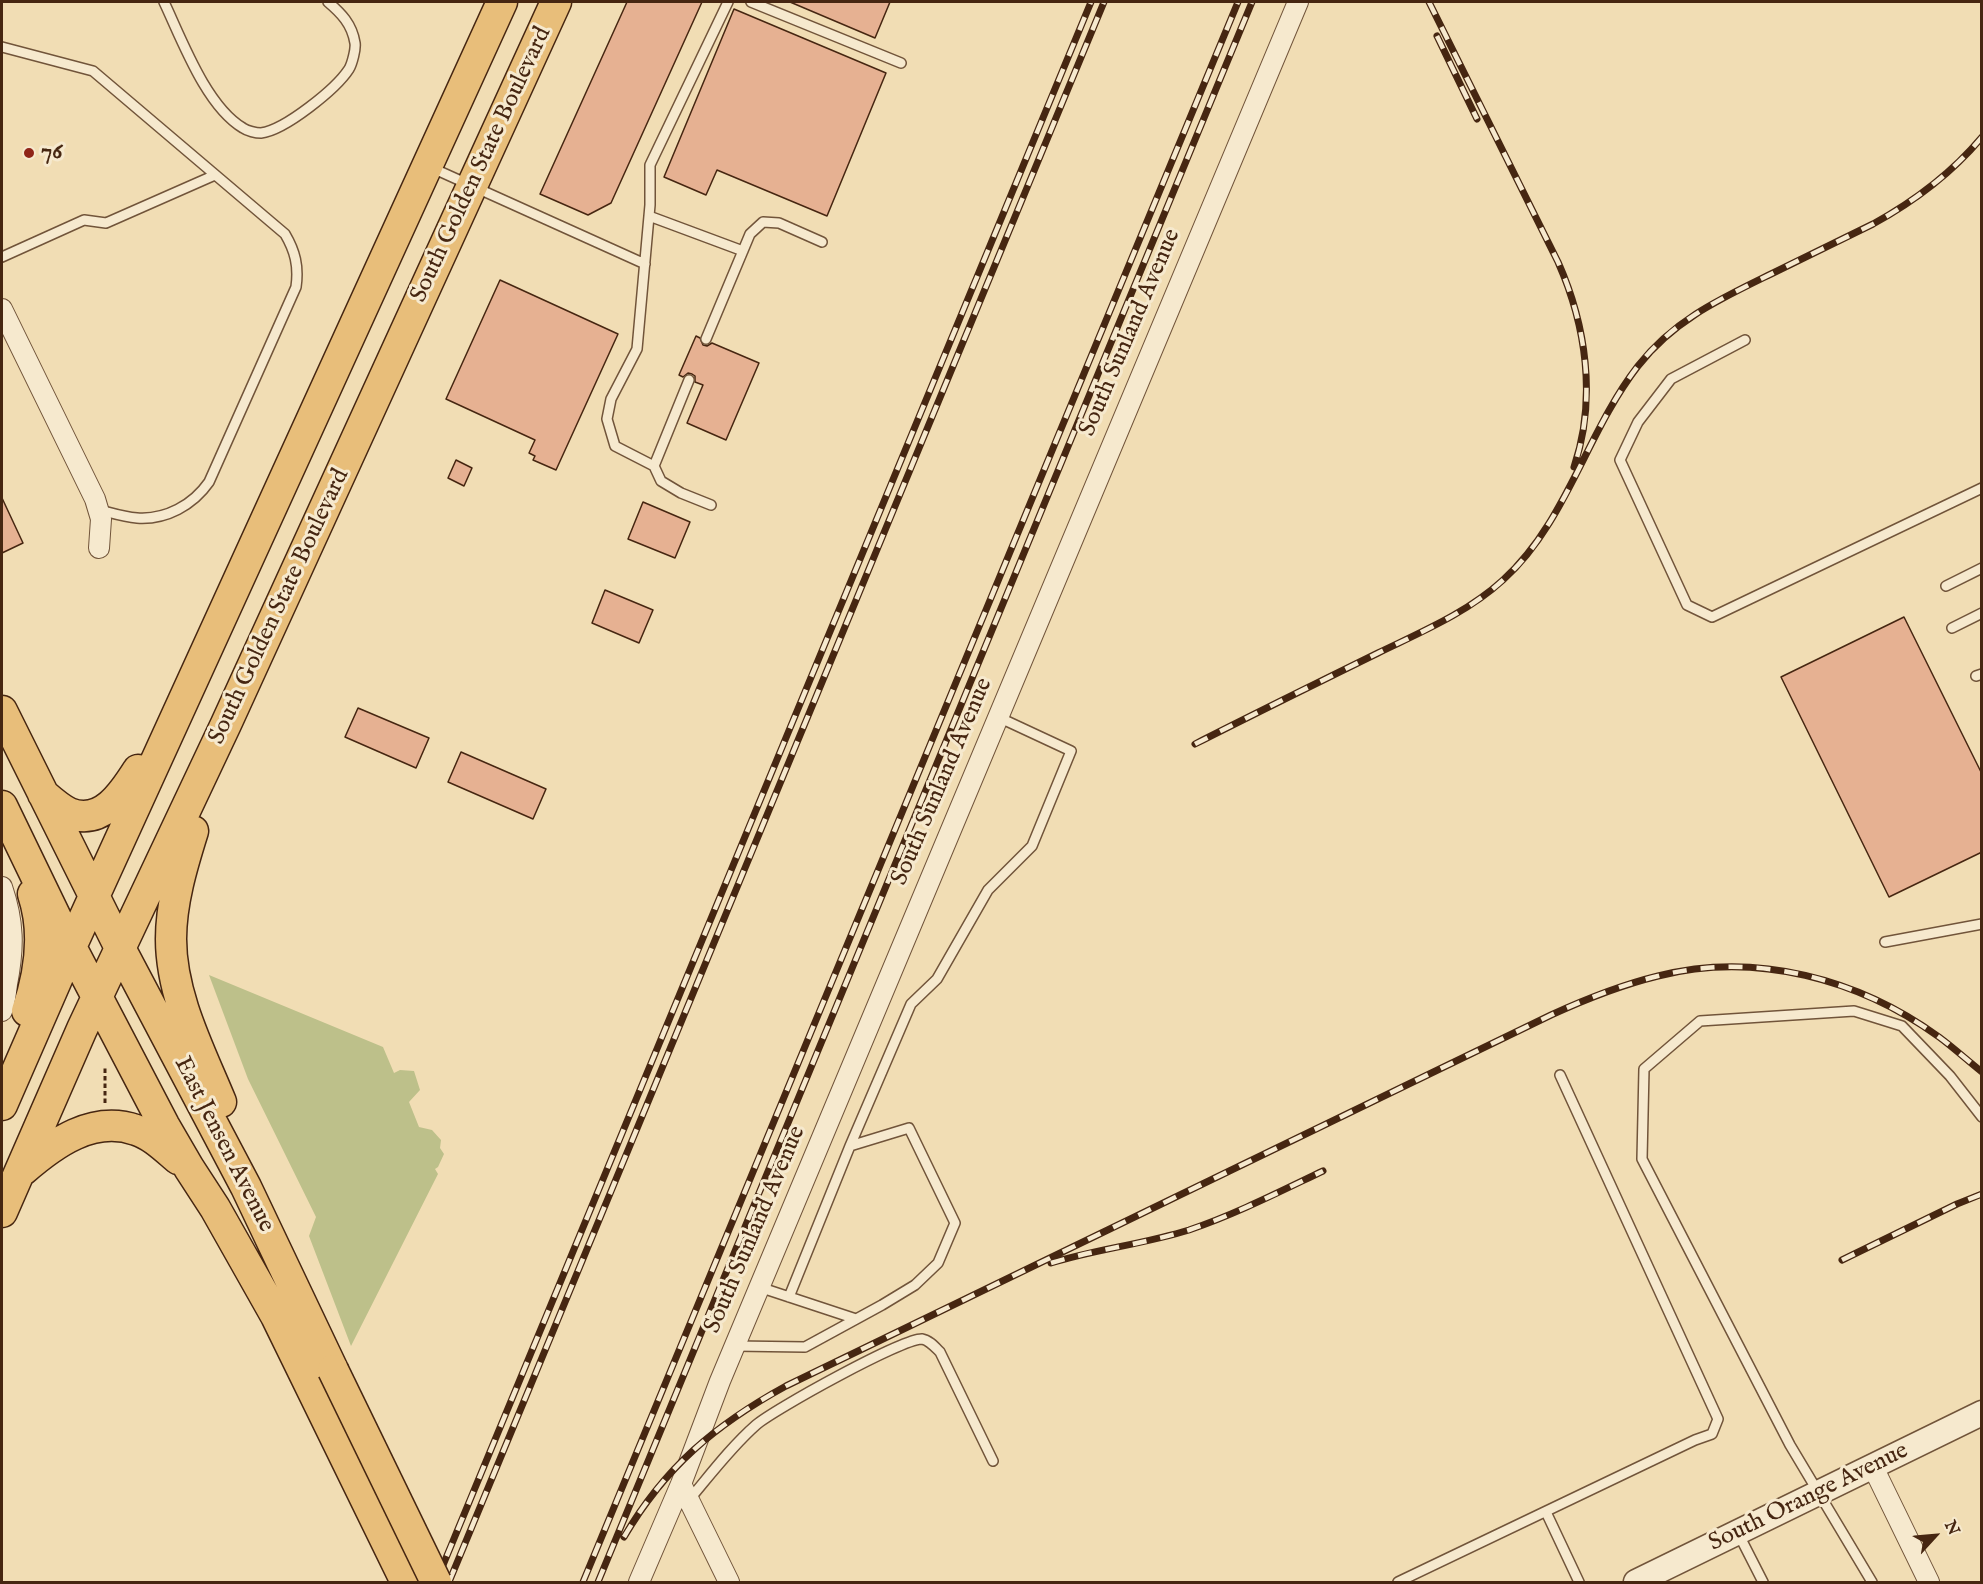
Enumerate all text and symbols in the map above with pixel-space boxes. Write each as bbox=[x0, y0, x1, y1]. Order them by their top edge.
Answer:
street label: South Golden State Boulevard bbox=[405, 23, 559, 307]
place label: 76 bbox=[41, 139, 62, 167]
marker: 76 bbox=[22, 146, 36, 160]
street label: South Sunland Avenue bbox=[1074, 225, 1188, 441]
street label: South Golden State Boulevard bbox=[203, 465, 357, 749]
street label: South Sunland Avenue bbox=[886, 674, 1000, 890]
street label: East Jensen Avenue bbox=[166, 1053, 280, 1237]
street label: South Sunland Avenue bbox=[699, 1122, 813, 1338]
street label: South Orange Avenue bbox=[1705, 1437, 1913, 1559]
north arrow bbox=[1905, 1506, 1965, 1566]
text: N bbox=[1939, 1518, 1963, 1539]

